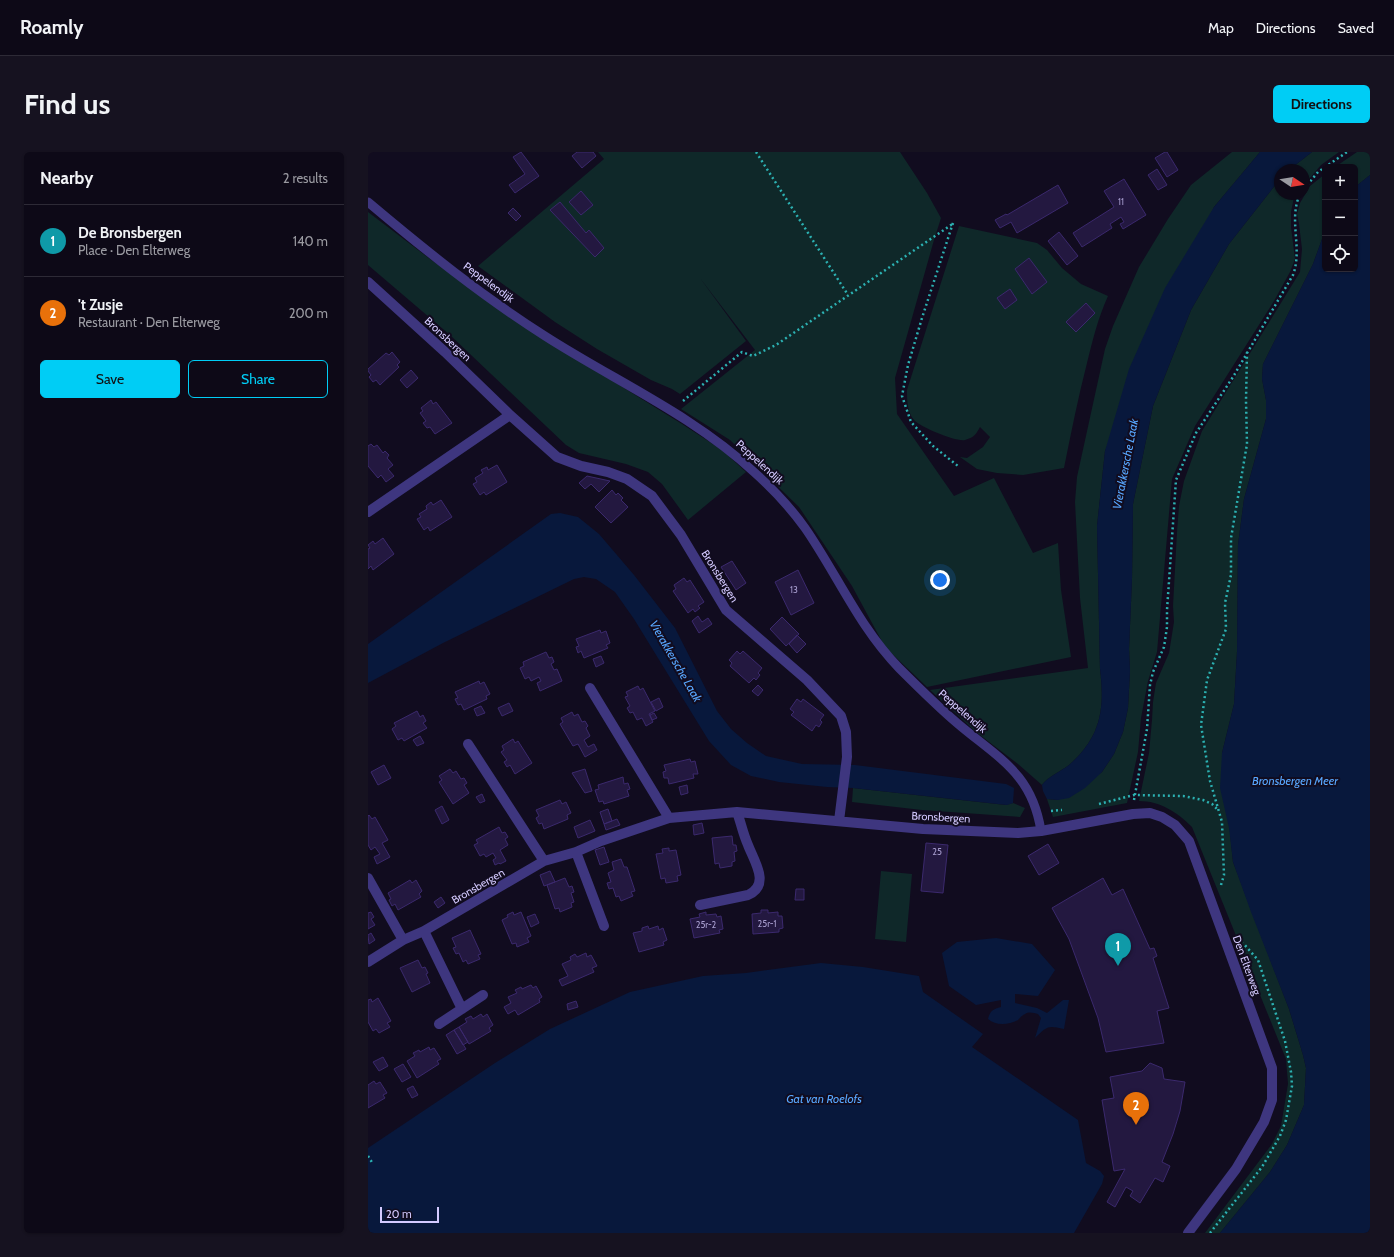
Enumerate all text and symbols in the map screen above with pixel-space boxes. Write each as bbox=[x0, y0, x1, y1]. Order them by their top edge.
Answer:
text: Roamly bbox=[20, 16, 83, 39]
text: Map bbox=[1208, 19, 1234, 37]
text: Directions bbox=[1256, 19, 1316, 37]
text: Saved bbox=[1338, 19, 1374, 37]
button: Directions bbox=[1273, 85, 1370, 123]
text: Find us bbox=[24, 87, 110, 121]
north arrow bbox=[1274, 164, 1310, 200]
map controls bbox=[1322, 164, 1358, 272]
button: + bbox=[1322, 164, 1358, 200]
text: Nearby bbox=[40, 168, 93, 188]
text: 2 results bbox=[283, 170, 328, 186]
house number: 11 bbox=[1118, 196, 1124, 207]
button: − bbox=[1322, 200, 1358, 236]
text: De Bronsbergen bbox=[78, 224, 182, 242]
text: 1 bbox=[51, 233, 55, 249]
text: 140 m bbox=[293, 233, 328, 249]
button: locate bbox=[1322, 236, 1358, 272]
text: Place · Den Elterweg bbox=[78, 242, 190, 258]
street label: Peppelendijk bbox=[461, 259, 517, 305]
text: 't Zusje bbox=[78, 296, 123, 314]
text: 2 bbox=[50, 305, 56, 321]
text: 200 m bbox=[289, 305, 328, 321]
text: Restaurant · Den Elterweg bbox=[78, 314, 220, 330]
street label: Bronsbergen bbox=[422, 314, 474, 364]
button: Save bbox=[40, 360, 180, 398]
button: Share bbox=[188, 360, 328, 398]
water label: Vierakkersche Laak bbox=[1109, 417, 1141, 511]
street label: Peppelendijk bbox=[733, 437, 787, 487]
street label: Bronsbergen bbox=[698, 547, 742, 605]
your location bbox=[930, 570, 950, 590]
house number: 13 bbox=[790, 584, 798, 595]
water label: Vierakkersche Laak bbox=[647, 617, 706, 705]
street label: Peppelendijk bbox=[936, 686, 990, 736]
water label: Bronsbergen Meer bbox=[1252, 773, 1339, 788]
street label: Bronsbergen bbox=[911, 808, 971, 826]
house number: 25 bbox=[932, 846, 942, 857]
street label: Bronsbergen bbox=[449, 865, 507, 907]
house number: 25r-1 bbox=[758, 918, 776, 929]
house number: 25r-2 bbox=[696, 919, 717, 930]
pin: 1 bbox=[1105, 933, 1131, 966]
street label: Den Elterweg bbox=[1230, 933, 1264, 997]
water label: Gat van Roelofs bbox=[786, 1091, 862, 1106]
pin: 2 bbox=[1123, 1092, 1149, 1125]
scale bar bbox=[380, 1205, 439, 1224]
text: 20 m bbox=[386, 1207, 412, 1221]

